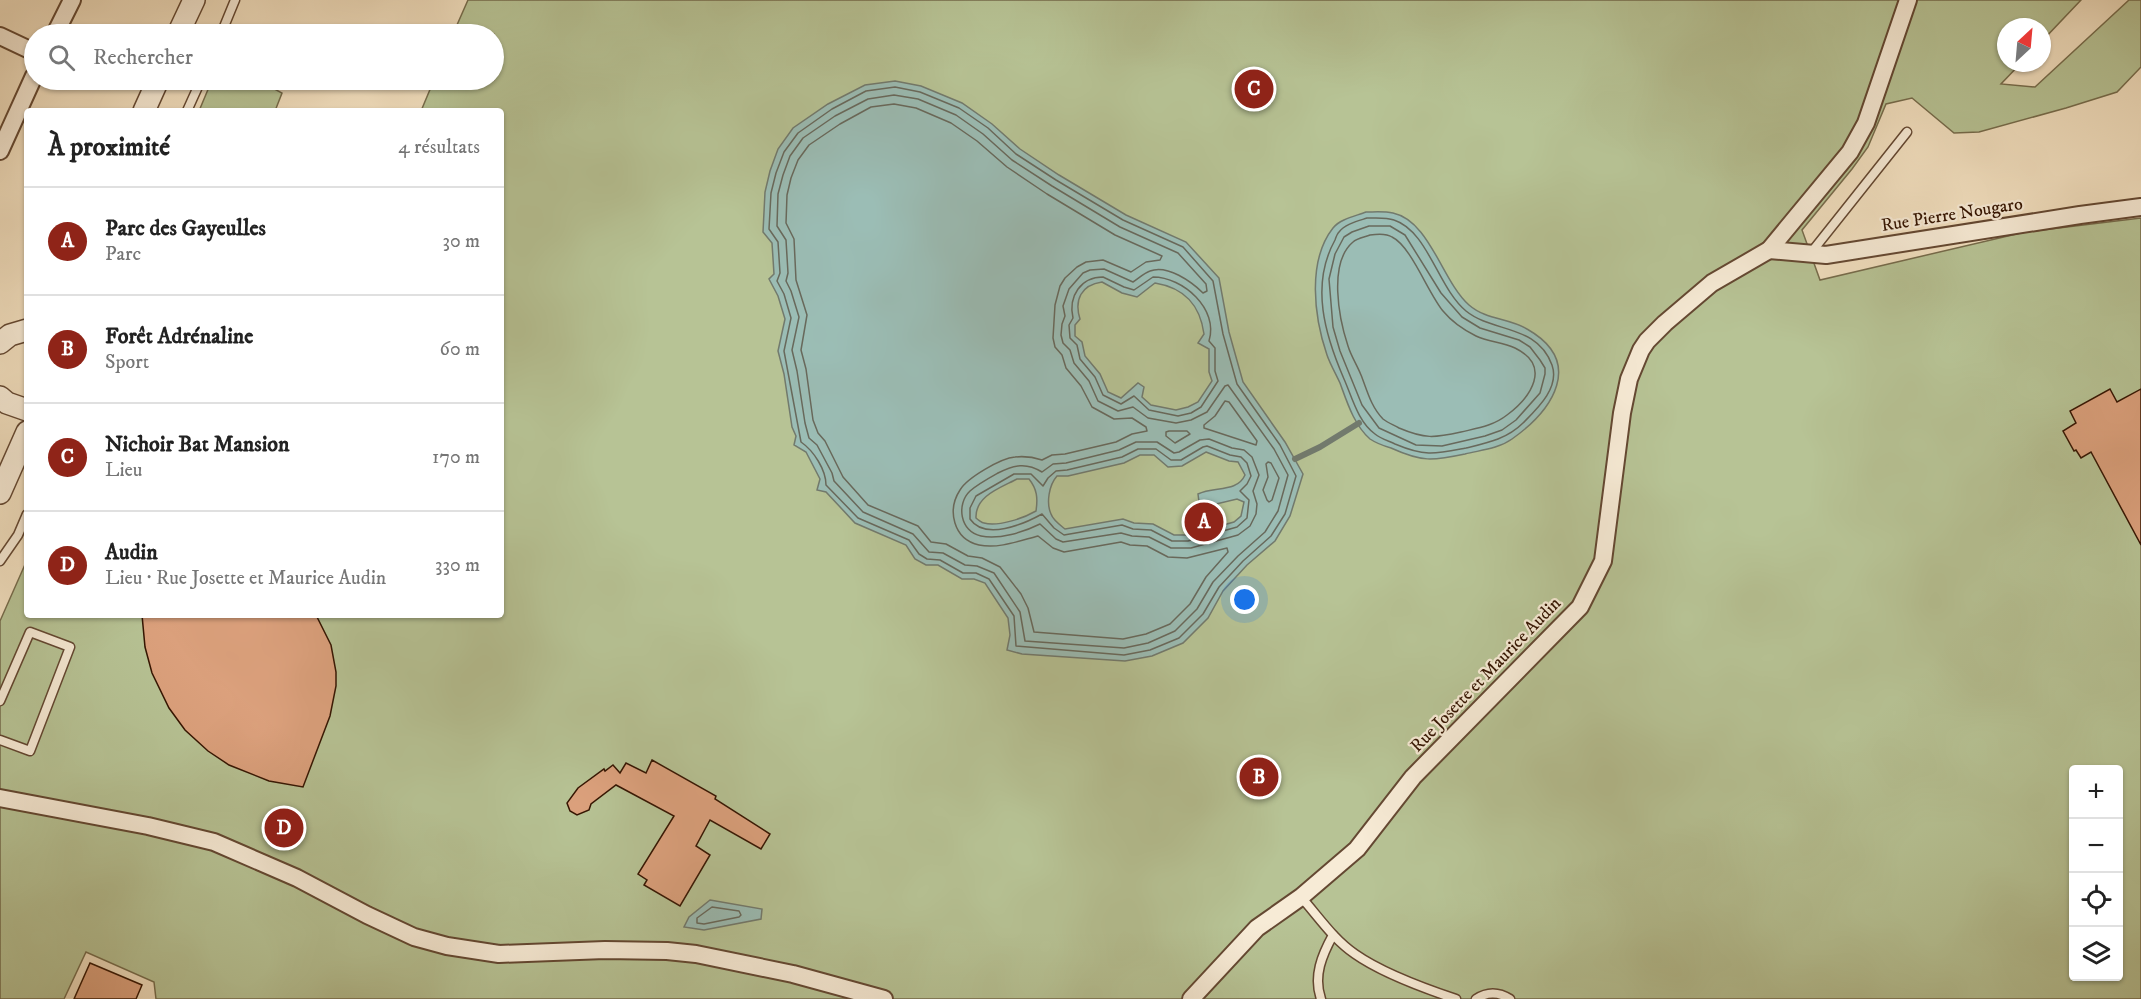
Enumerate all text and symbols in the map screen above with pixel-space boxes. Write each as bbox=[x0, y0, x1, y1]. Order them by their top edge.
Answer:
north arrow bbox=[1997, 18, 2051, 72]
search box bbox=[24, 24, 504, 90]
icon: search bbox=[45, 41, 78, 74]
text: Rechercher bbox=[93, 44, 193, 71]
pin: C bbox=[1234, 66, 1274, 112]
text: À proximité bbox=[48, 131, 170, 164]
text: 4 résultats bbox=[398, 135, 480, 160]
street label: Rue Pierre Nougaro bbox=[1880, 193, 2025, 237]
text: Parc des Gayeulles bbox=[105, 215, 266, 242]
text: A bbox=[61, 229, 74, 254]
text: 30 m bbox=[442, 229, 480, 254]
text: Parc bbox=[105, 242, 141, 267]
text: Forêt Adrénaline bbox=[105, 323, 253, 350]
text: B bbox=[61, 337, 74, 362]
text: 60 m bbox=[440, 337, 480, 362]
text: Sport bbox=[105, 350, 149, 375]
text: Nichoir Bat Mansion bbox=[105, 431, 290, 458]
text: C bbox=[61, 445, 74, 470]
text: 170 m bbox=[432, 445, 480, 470]
text: Lieu bbox=[105, 458, 143, 483]
pin: A bbox=[1184, 500, 1224, 544]
text: Audin bbox=[105, 539, 158, 566]
text: D bbox=[60, 553, 75, 578]
text: 330 m bbox=[435, 553, 480, 578]
text: Lieu · Rue Josette et Maurice Audin bbox=[105, 566, 386, 591]
your location bbox=[1230, 585, 1259, 614]
street label: Rue Josette et Maurice Audin bbox=[1406, 592, 1566, 757]
pin: B bbox=[1240, 754, 1278, 800]
map controls bbox=[2069, 765, 2123, 981]
button: + bbox=[2069, 765, 2123, 819]
pin: D bbox=[264, 806, 304, 850]
button: − bbox=[2069, 819, 2123, 873]
button: locate bbox=[2069, 873, 2123, 927]
button: layers bbox=[2069, 927, 2123, 981]

